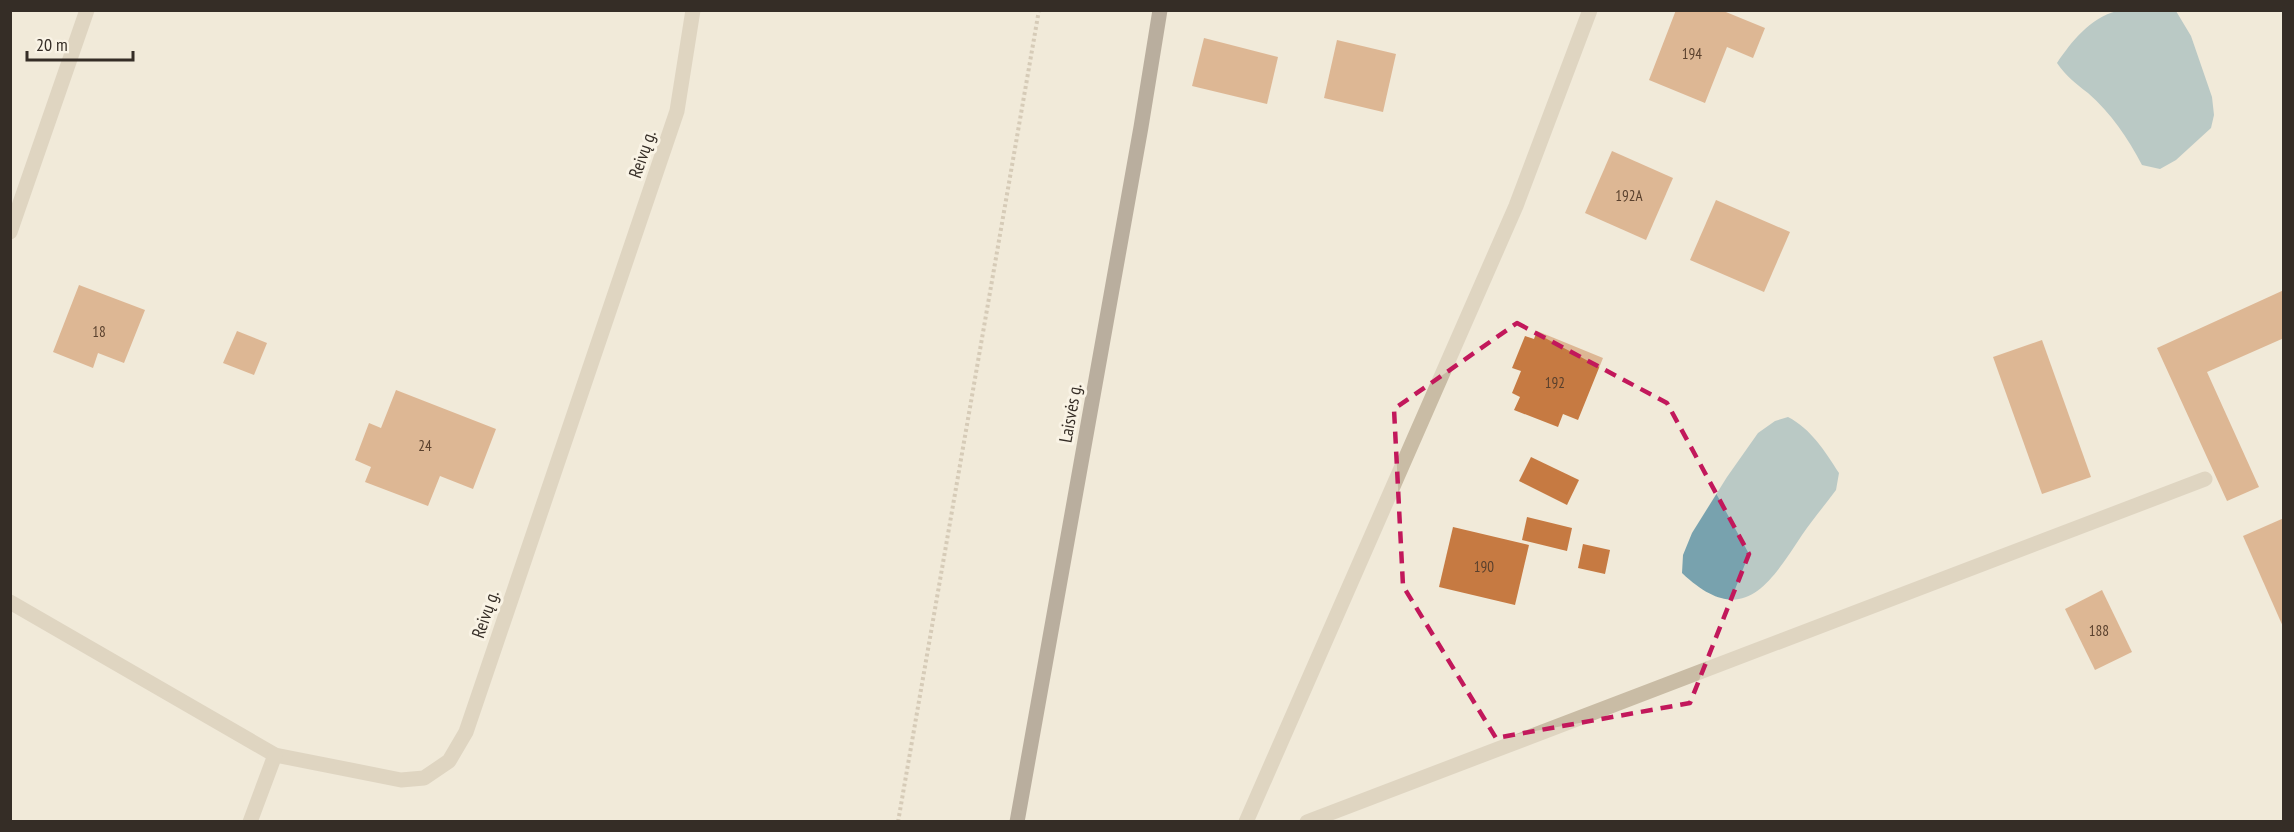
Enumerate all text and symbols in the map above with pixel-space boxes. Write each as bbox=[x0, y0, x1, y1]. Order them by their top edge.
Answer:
scale bar bbox=[27, 24, 134, 62]
text: 20 m bbox=[36, 33, 68, 56]
house number: 194 bbox=[1682, 44, 1702, 63]
street label: Reivų g. bbox=[623, 127, 661, 181]
house number: 192A bbox=[1615, 186, 1644, 205]
house number: 18 bbox=[92, 322, 106, 341]
house number: 192 bbox=[1545, 373, 1565, 392]
street label: Laisvės g. bbox=[1053, 382, 1087, 444]
house number: 24 bbox=[418, 436, 432, 455]
house number: 190 bbox=[1474, 557, 1494, 576]
street label: Reivų g. bbox=[466, 587, 504, 641]
house number: 188 bbox=[2089, 621, 2109, 640]

